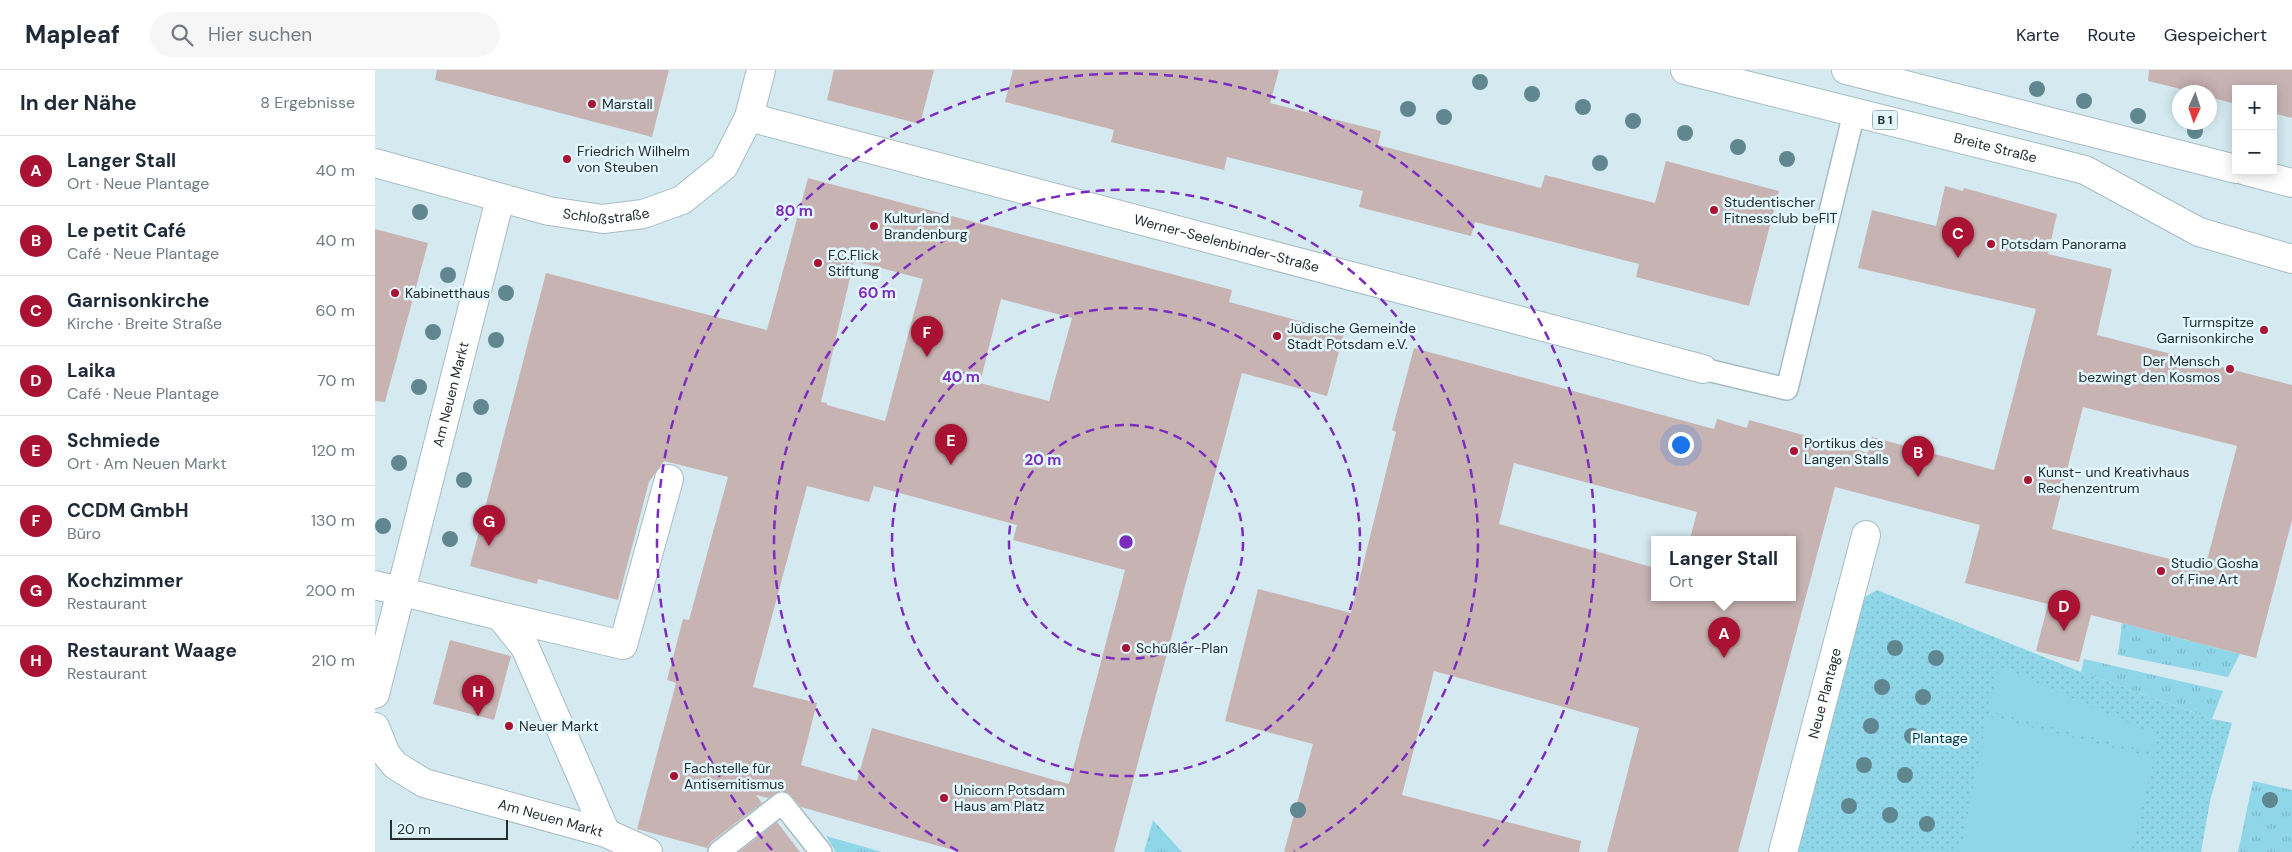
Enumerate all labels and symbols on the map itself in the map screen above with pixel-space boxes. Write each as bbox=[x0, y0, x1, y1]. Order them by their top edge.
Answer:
north arrow bbox=[2172, 85, 2217, 130]
place label: Marstall bbox=[602, 95, 653, 113]
marker: Marstall bbox=[586, 98, 598, 110]
road number: B 1 bbox=[1873, 110, 1897, 130]
street label: Breite Straße bbox=[1952, 129, 2039, 167]
place label: Friedrich Wilhelm von Steuben bbox=[577, 142, 690, 176]
marker: Friedrich Wilhelm von Steuben bbox=[561, 153, 573, 165]
place label: Studentischer Fitnessclub beFIT bbox=[1724, 193, 1838, 227]
text: 80 m bbox=[775, 201, 813, 221]
street label: Schloßstraße bbox=[562, 203, 652, 229]
marker: Studentischer Fitnessclub beFIT bbox=[1708, 204, 1720, 216]
place label: Kulturland Brandenburg bbox=[884, 209, 968, 243]
street label: Werner-Seelenbinder-Straße bbox=[1132, 210, 1321, 276]
pin: C bbox=[1942, 217, 1974, 258]
marker: Kulturland Brandenburg bbox=[868, 220, 880, 232]
place label: Potsdam Panorama bbox=[2001, 235, 2126, 253]
marker: Potsdam Panorama bbox=[1985, 238, 1997, 250]
place label: F.C.Flick Stiftung bbox=[828, 246, 879, 280]
marker: F.C.Flick Stiftung bbox=[812, 257, 824, 269]
text: 60 m bbox=[858, 283, 896, 303]
place label: Kabinetthaus bbox=[405, 284, 490, 302]
marker: Kabinetthaus bbox=[389, 287, 401, 299]
place label: Turmspitze Garnisonkirche bbox=[2156, 313, 2254, 347]
pin: F bbox=[911, 316, 943, 357]
place label: Jüdische Gemeinde Stadt Potsdam e.V. bbox=[1287, 319, 1416, 353]
marker: Turmspitze Garnisonkirche bbox=[2258, 324, 2270, 336]
marker: Jüdische Gemeinde Stadt Potsdam e.V. bbox=[1271, 330, 1283, 342]
street label: Am Neuen Markt bbox=[429, 340, 473, 449]
place label: Der Mensch bezwingt den Kosmos bbox=[2078, 352, 2220, 386]
marker: Der Mensch bezwingt den Kosmos bbox=[2224, 363, 2236, 375]
text: 40 m bbox=[942, 367, 980, 387]
pin: E bbox=[935, 424, 967, 465]
your location bbox=[1668, 432, 1694, 458]
place label: Portikus des Langen Stalls bbox=[1804, 434, 1889, 468]
pin: B bbox=[1902, 436, 1934, 477]
marker: Portikus des Langen Stalls bbox=[1788, 445, 1800, 457]
text: 20 m bbox=[1025, 450, 1061, 470]
place label: Kunst- und Kreativhaus Rechenzentrum bbox=[2038, 463, 2189, 497]
marker: Kunst- und Kreativhaus Rechenzentrum bbox=[2022, 474, 2034, 486]
pin: G bbox=[473, 505, 505, 546]
centre of rings bbox=[1117, 533, 1135, 551]
place label: Studio Gosha of Fine Art bbox=[2171, 554, 2258, 588]
marker: Studio Gosha of Fine Art bbox=[2155, 565, 2167, 577]
pin: D bbox=[2048, 590, 2080, 631]
pin: A bbox=[1708, 617, 1740, 658]
place label: Schüßler-Plan bbox=[1136, 639, 1228, 657]
marker: Schüßler-Plan bbox=[1120, 642, 1132, 654]
street label: Neue Plantage bbox=[1804, 646, 1845, 741]
pin: H bbox=[462, 675, 494, 716]
place label: Neuer Markt bbox=[519, 717, 599, 735]
marker: Neuer Markt bbox=[503, 720, 515, 732]
park label: Plantage bbox=[1912, 729, 1968, 747]
place label: Fachstelle für Antisemitismus bbox=[684, 759, 784, 793]
marker: Fachstelle für Antisemitismus bbox=[668, 770, 680, 782]
place label: Unicorn Potsdam Haus am Platz bbox=[954, 781, 1065, 815]
marker: Unicorn Potsdam Haus am Platz bbox=[938, 792, 950, 804]
street label: Am Neuen Markt bbox=[496, 795, 605, 841]
scale bar bbox=[390, 817, 507, 840]

